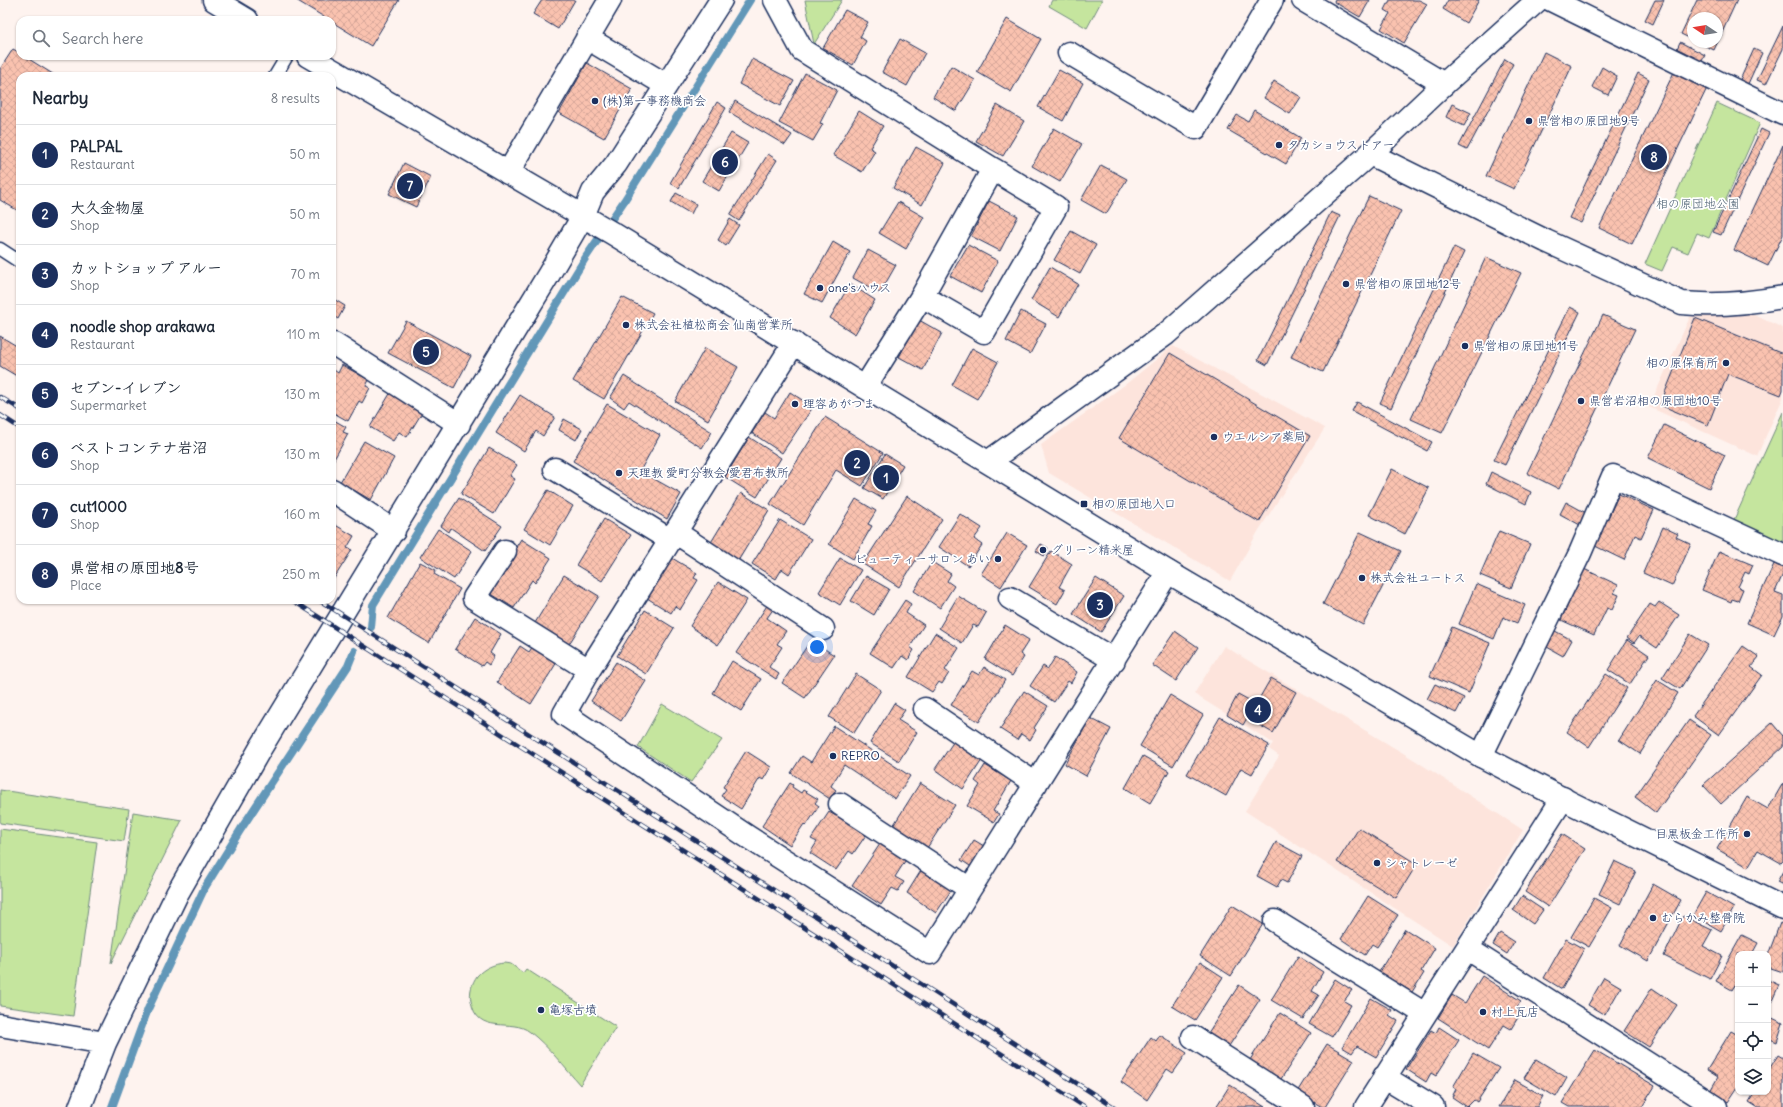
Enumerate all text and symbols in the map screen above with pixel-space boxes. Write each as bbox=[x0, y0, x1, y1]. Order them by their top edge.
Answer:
north arrow bbox=[1687, 12, 1723, 48]
search box bbox=[16, 16, 336, 60]
icon: search bbox=[30, 27, 52, 49]
text: Search here bbox=[62, 29, 143, 48]
text: Nearby bbox=[32, 87, 88, 109]
text: 8 results bbox=[271, 90, 320, 107]
place label: (株)第一事務機商会 bbox=[603, 93, 706, 108]
marker: (株)第一事務機商会 bbox=[590, 96, 600, 106]
place label: 県営相の原団地9号 bbox=[1537, 113, 1640, 128]
marker: 県営相の原団地9号 bbox=[1524, 116, 1534, 126]
text: PALPAL bbox=[70, 137, 123, 156]
place label: タカショウストアー bbox=[1287, 137, 1394, 152]
marker: タカショウストアー bbox=[1274, 140, 1284, 150]
pin: 8 bbox=[1641, 142, 1667, 172]
text: 1 bbox=[42, 146, 48, 163]
text: 50 m bbox=[289, 146, 320, 163]
pin: 6 bbox=[712, 147, 738, 177]
text: Restaurant bbox=[70, 156, 135, 173]
pin: 7 bbox=[397, 171, 423, 201]
park label: 相の原団地公園 bbox=[1656, 196, 1740, 211]
text: 大久金物屋 bbox=[70, 198, 145, 217]
text: 2 bbox=[41, 206, 49, 223]
text: 50 m bbox=[289, 206, 320, 223]
text: Shop bbox=[70, 217, 99, 234]
text: カットショップ アルー bbox=[70, 258, 222, 277]
text: 3 bbox=[41, 266, 49, 283]
text: 70 m bbox=[291, 266, 320, 283]
place label: 県営相の原団地12号 bbox=[1354, 276, 1461, 291]
text: Shop bbox=[70, 277, 99, 294]
marker: 県営相の原団地12号 bbox=[1341, 279, 1351, 289]
place label: one'sハウス bbox=[828, 280, 891, 295]
marker: one'sハウス bbox=[815, 283, 825, 293]
text: noodle shop arakawa bbox=[70, 317, 215, 336]
place label: 株式会社植松商会 仙南営業所 bbox=[634, 317, 793, 332]
marker: 株式会社植松商会 仙南営業所 bbox=[621, 320, 631, 330]
text: 4 bbox=[41, 326, 49, 343]
text: 110 m bbox=[287, 326, 320, 343]
text: Restaurant bbox=[70, 336, 135, 353]
pin: 5 bbox=[413, 337, 439, 367]
place label: 県営相の原団地11号 bbox=[1473, 338, 1579, 353]
marker: 県営相の原団地11号 bbox=[1460, 341, 1470, 351]
place label: 相の原保育所 bbox=[1646, 355, 1718, 370]
marker: 相の原保育所 bbox=[1721, 358, 1731, 368]
text: セブン-イレブン bbox=[70, 378, 181, 397]
text: 5 bbox=[41, 386, 49, 403]
text: 130 m bbox=[284, 386, 320, 403]
place label: 県営岩沼相の原団地10号 bbox=[1589, 393, 1722, 408]
place label: 理容あがつま bbox=[803, 396, 875, 411]
marker: 県営岩沼相の原団地10号 bbox=[1576, 396, 1586, 406]
text: Supermarket bbox=[70, 397, 147, 414]
marker: 理容あがつま bbox=[790, 399, 800, 409]
place label: ウエルシア薬局 bbox=[1222, 429, 1306, 444]
marker: ウエルシア薬局 bbox=[1209, 432, 1219, 442]
text: ベストコンテナ岩沼 bbox=[70, 438, 207, 457]
text: 6 bbox=[41, 446, 49, 463]
text: 130 m bbox=[284, 446, 320, 463]
pin: 2 bbox=[844, 448, 870, 478]
text: Shop bbox=[70, 457, 99, 474]
pin: 1 bbox=[873, 463, 899, 493]
place label: 天理教 愛町分教会 愛君布教所 bbox=[627, 465, 789, 480]
marker: 天理教 愛町分教会 愛君布教所 bbox=[614, 468, 624, 478]
place label: 相の原団地入口 bbox=[1092, 496, 1176, 511]
text: cut1000 bbox=[70, 497, 127, 516]
marker: 相の原団地入口 bbox=[1079, 499, 1089, 509]
text: 7 bbox=[42, 506, 48, 523]
text: 160 m bbox=[284, 506, 320, 523]
text: Shop bbox=[70, 516, 99, 533]
place label: グリーン精米屋 bbox=[1051, 542, 1134, 557]
marker: グリーン精米屋 bbox=[1038, 545, 1048, 555]
place label: ビューティーサロン あい bbox=[855, 551, 990, 566]
marker: ビューティーサロン あい bbox=[993, 554, 1003, 564]
text: 県営相の原団地8号 bbox=[70, 558, 199, 577]
text: 8 bbox=[41, 566, 49, 583]
text: 250 m bbox=[282, 566, 320, 583]
place label: 株式会社ユートス bbox=[1370, 570, 1466, 585]
marker: 株式会社ユートス bbox=[1357, 573, 1367, 583]
text: Place bbox=[70, 577, 101, 594]
pin: 3 bbox=[1087, 590, 1113, 620]
your location bbox=[807, 637, 827, 657]
pin: 4 bbox=[1245, 695, 1271, 725]
place label: REPRO bbox=[841, 748, 880, 763]
marker: REPRO bbox=[828, 751, 838, 761]
place label: 目黒板金工作所 bbox=[1655, 826, 1739, 841]
marker: 目黒板金工作所 bbox=[1742, 829, 1752, 839]
place label: シャトレーゼ bbox=[1385, 855, 1457, 870]
marker: シャトレーゼ bbox=[1372, 858, 1382, 868]
place label: むらかみ整骨院 bbox=[1661, 910, 1745, 925]
marker: むらかみ整骨院 bbox=[1648, 913, 1658, 923]
map controls bbox=[1735, 951, 1771, 1095]
button: + bbox=[1735, 951, 1771, 987]
button: − bbox=[1735, 987, 1771, 1023]
place label: 亀塚古墳 bbox=[549, 1002, 597, 1017]
place label: 村上瓦店 bbox=[1491, 1004, 1539, 1019]
marker: 亀塚古墳 bbox=[536, 1005, 546, 1015]
marker: 村上瓦店 bbox=[1478, 1007, 1488, 1017]
button: locate bbox=[1735, 1023, 1771, 1059]
button: layers bbox=[1735, 1059, 1771, 1095]

